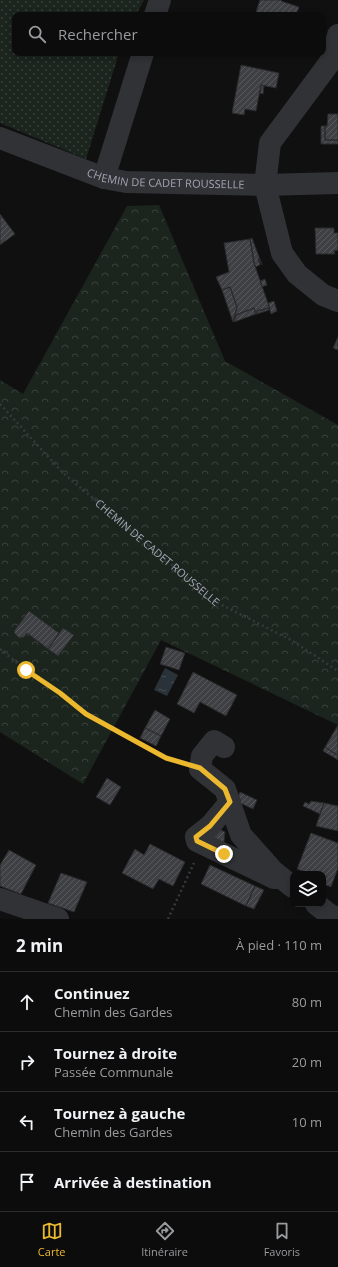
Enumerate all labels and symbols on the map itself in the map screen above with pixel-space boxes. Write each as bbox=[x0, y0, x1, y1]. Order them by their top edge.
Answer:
street label: CHEMIN DE CADET ROUSSELLE bbox=[85, 164, 245, 192]
street label: CHEMIN DE CADET ROUSSELLE bbox=[92, 495, 223, 609]
route start bbox=[17, 661, 35, 679]
route end bbox=[215, 845, 233, 863]

